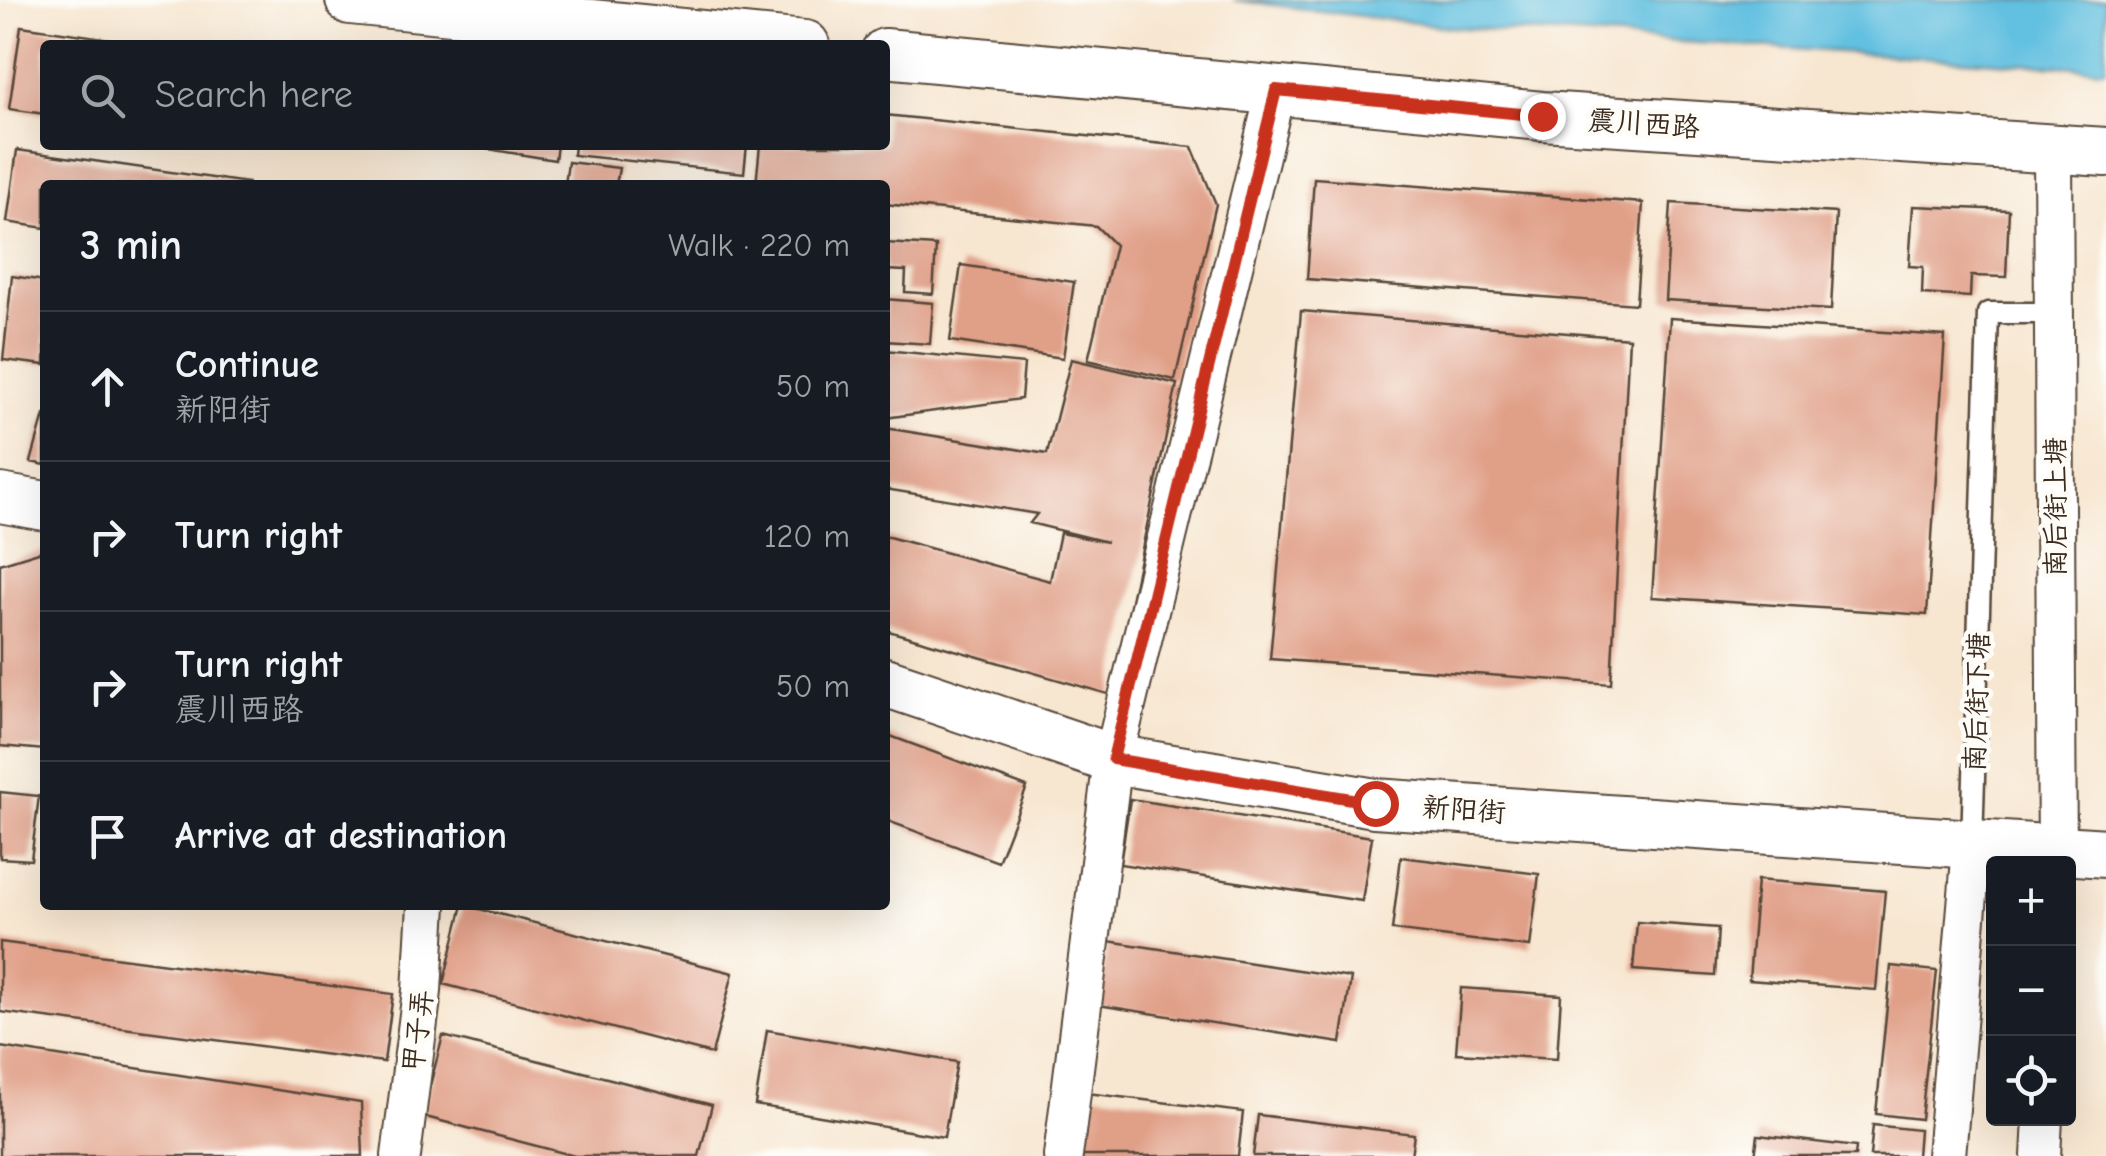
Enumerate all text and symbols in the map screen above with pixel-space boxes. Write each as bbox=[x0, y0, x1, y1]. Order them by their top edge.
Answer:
search box bbox=[40, 40, 890, 150]
icon: search bbox=[75, 68, 130, 123]
text: Search here bbox=[155, 73, 353, 117]
route end bbox=[1520, 94, 1566, 140]
street label: 震川西路 bbox=[1587, 104, 1701, 144]
text: 3 min bbox=[80, 221, 182, 270]
text: Walk · 220 m bbox=[668, 227, 850, 264]
text: Continue bbox=[175, 343, 319, 387]
icon: ahead bbox=[80, 359, 135, 414]
text: 50 m bbox=[776, 368, 850, 405]
text: 新阳街 bbox=[175, 391, 271, 428]
street label: 南后街上塘 bbox=[2040, 437, 2072, 577]
icon: right bbox=[80, 509, 135, 564]
text: Turn right bbox=[175, 514, 342, 558]
text: 120 m bbox=[764, 518, 850, 555]
street label: 南后街下塘 bbox=[1959, 632, 1995, 773]
text: Turn right bbox=[175, 643, 342, 687]
icon: right bbox=[80, 659, 135, 714]
text: 50 m bbox=[776, 668, 850, 705]
text: 震川西路 bbox=[175, 691, 303, 728]
route start bbox=[1353, 781, 1399, 827]
street label: 新阳街 bbox=[1421, 791, 1507, 829]
icon: arrive bbox=[80, 809, 135, 864]
text: Arrive at destination bbox=[175, 814, 507, 858]
map controls bbox=[1986, 856, 2076, 1126]
button: + bbox=[1986, 856, 2076, 946]
button: − bbox=[1986, 946, 2076, 1036]
street label: 甲子弄 bbox=[397, 987, 439, 1075]
button: locate bbox=[1986, 1036, 2076, 1126]

